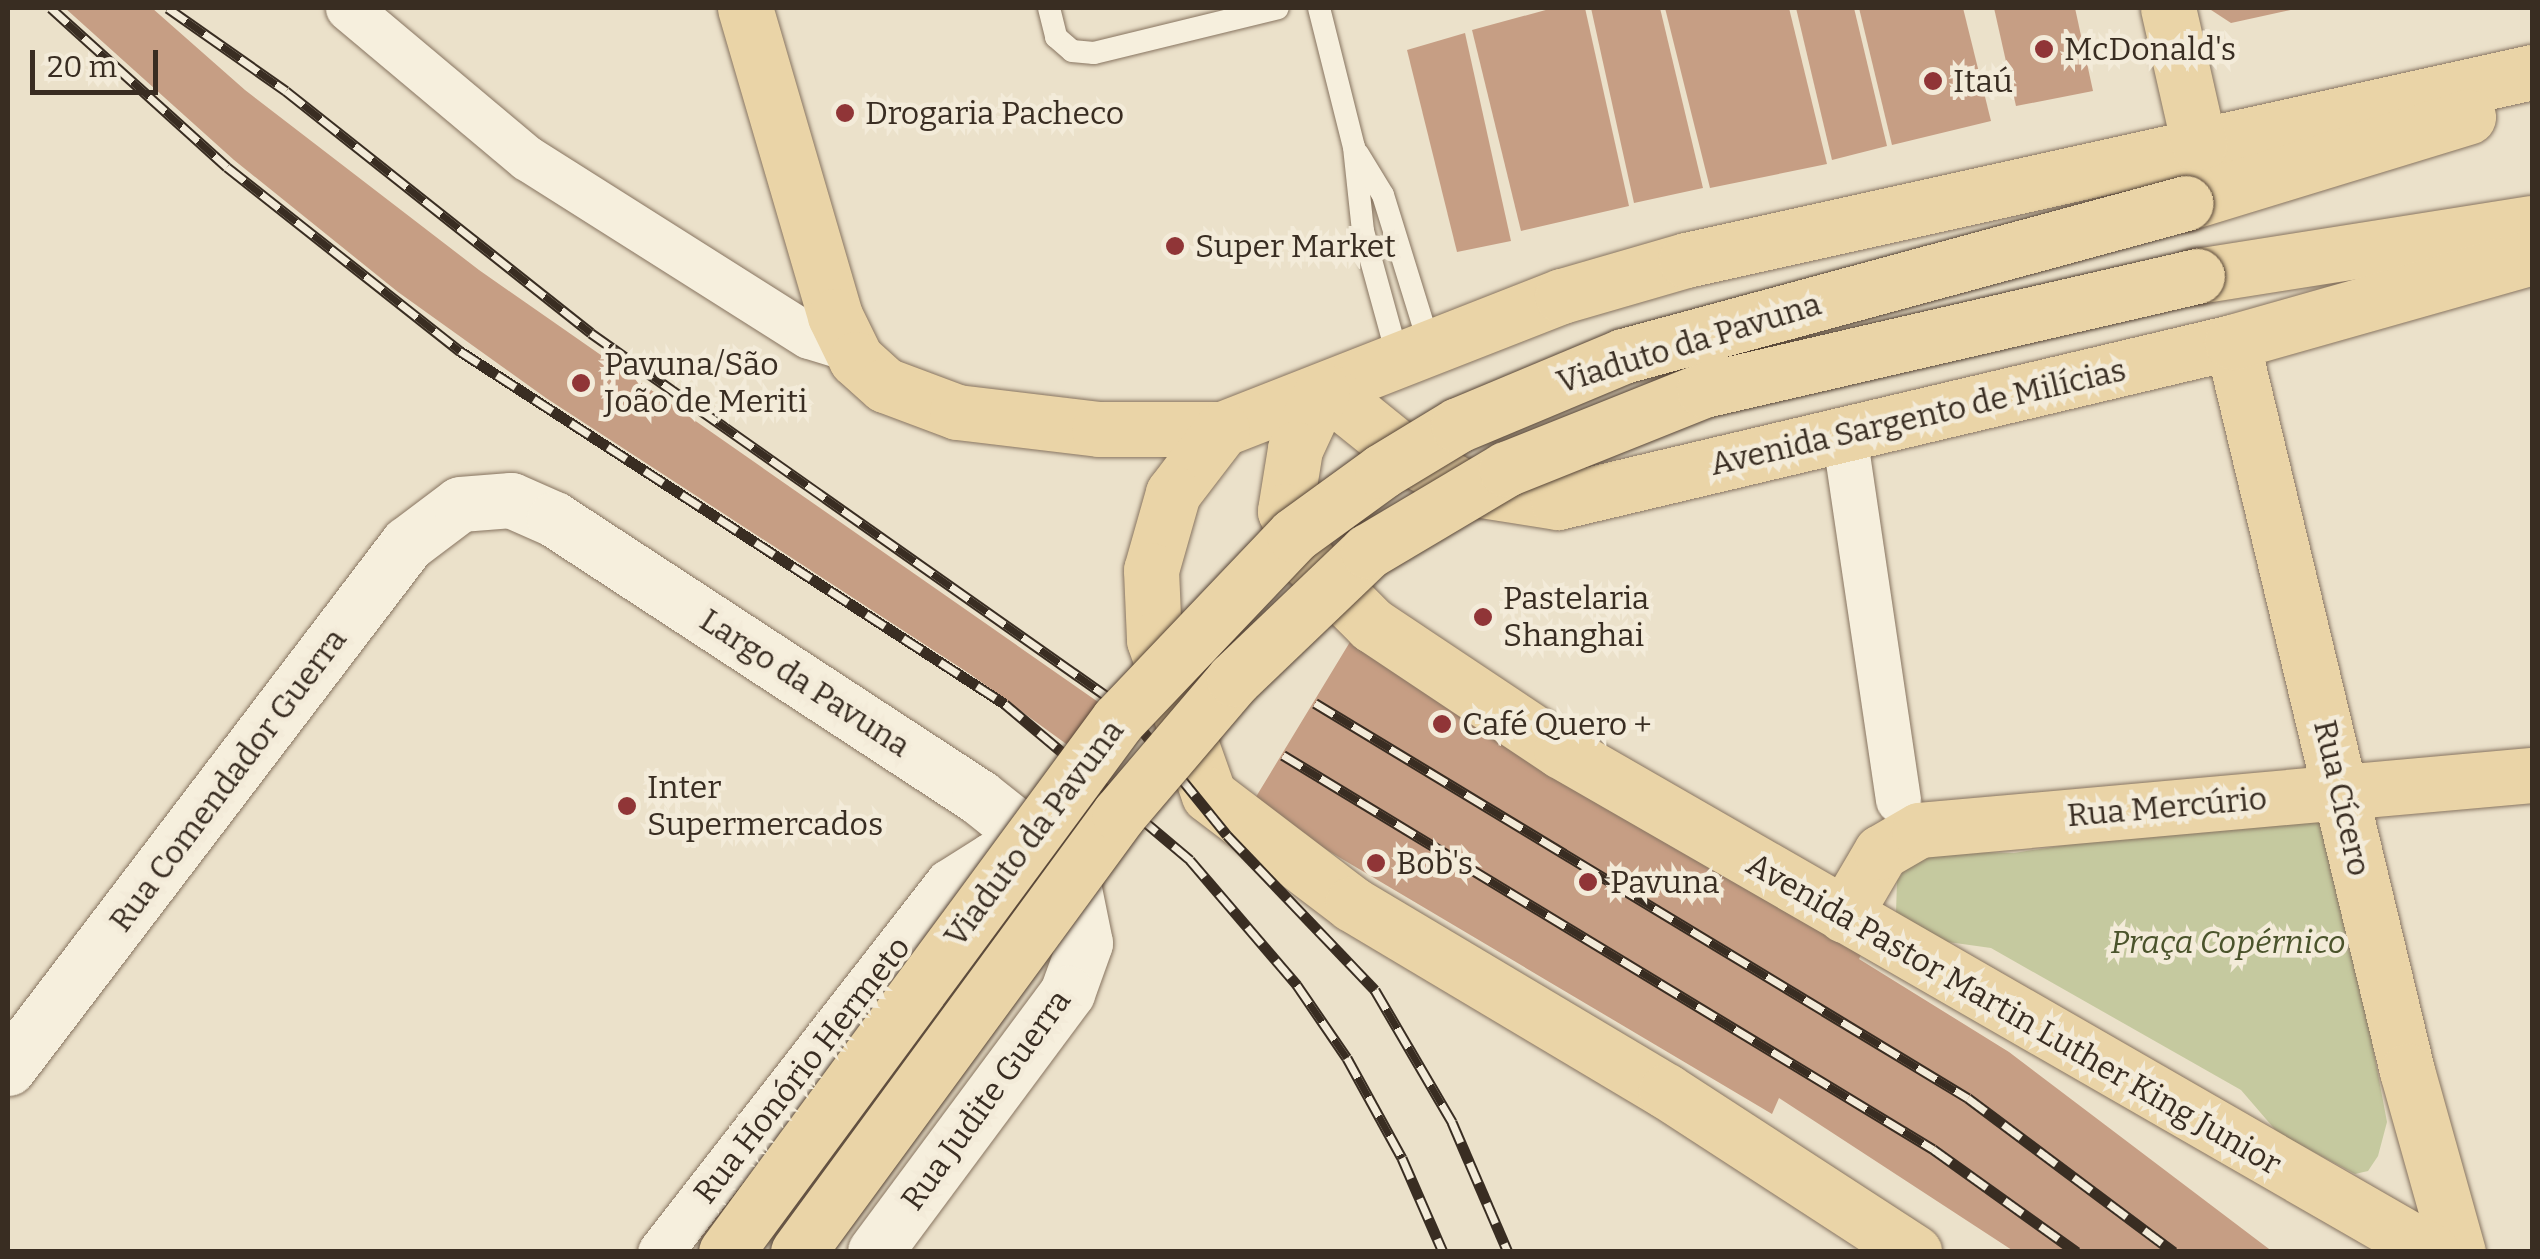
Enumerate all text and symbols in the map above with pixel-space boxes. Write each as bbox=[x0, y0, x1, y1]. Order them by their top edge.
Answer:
scale bar bbox=[35, 30, 162, 92]
place label: McDonald's bbox=[2064, 30, 2236, 68]
marker: McDonald's bbox=[2033, 38, 2055, 60]
text: 20 m bbox=[47, 49, 117, 85]
place label: Itaú bbox=[1953, 62, 2013, 100]
marker: Itaú bbox=[1922, 70, 1944, 92]
place label: Drogaria Pacheco bbox=[865, 94, 1124, 132]
marker: Drogaria Pacheco bbox=[834, 102, 856, 124]
place label: Super Market bbox=[1195, 227, 1396, 265]
marker: Super Market bbox=[1164, 235, 1186, 257]
street label: Viaduto da Pavuna bbox=[1552, 285, 1826, 401]
place label: Pavuna/São João de Meriti bbox=[604, 346, 808, 421]
street label: Avenida Sargento de Milícias bbox=[1706, 350, 2130, 484]
marker: Pavuna/São João de Meriti bbox=[568, 370, 594, 396]
place label: Pastelaria Shanghai bbox=[1503, 580, 1649, 655]
street label: Largo da Pavuna bbox=[693, 601, 917, 765]
marker: Pastelaria Shanghai bbox=[1472, 606, 1494, 628]
street label: Rua Comendador Guerra bbox=[101, 621, 355, 939]
place label: Café Quero + bbox=[1462, 705, 1652, 743]
street label: Viaduto da Pavuna bbox=[936, 712, 1132, 954]
marker: Café Quero + bbox=[1431, 713, 1453, 735]
street label: Rua Cícero bbox=[2305, 716, 2379, 880]
place label: Inter Supermercados bbox=[647, 769, 883, 844]
street label: Rua Mercúrio bbox=[2065, 779, 2269, 835]
marker: Inter Supermercados bbox=[616, 795, 638, 817]
place label: Bob's bbox=[1396, 844, 1473, 882]
street label: Avenida Pastor Martin Luther King Junior bbox=[1740, 845, 2288, 1183]
marker: Bob's bbox=[1365, 852, 1387, 874]
place label: Pavuna bbox=[1610, 863, 1720, 901]
marker: Pavuna bbox=[1575, 869, 1601, 895]
park label: Praça Copérnico bbox=[2111, 923, 2345, 961]
street label: Rua Honório Hermeto bbox=[686, 929, 918, 1211]
street label: Rua Judite Guerra bbox=[893, 982, 1079, 1218]

